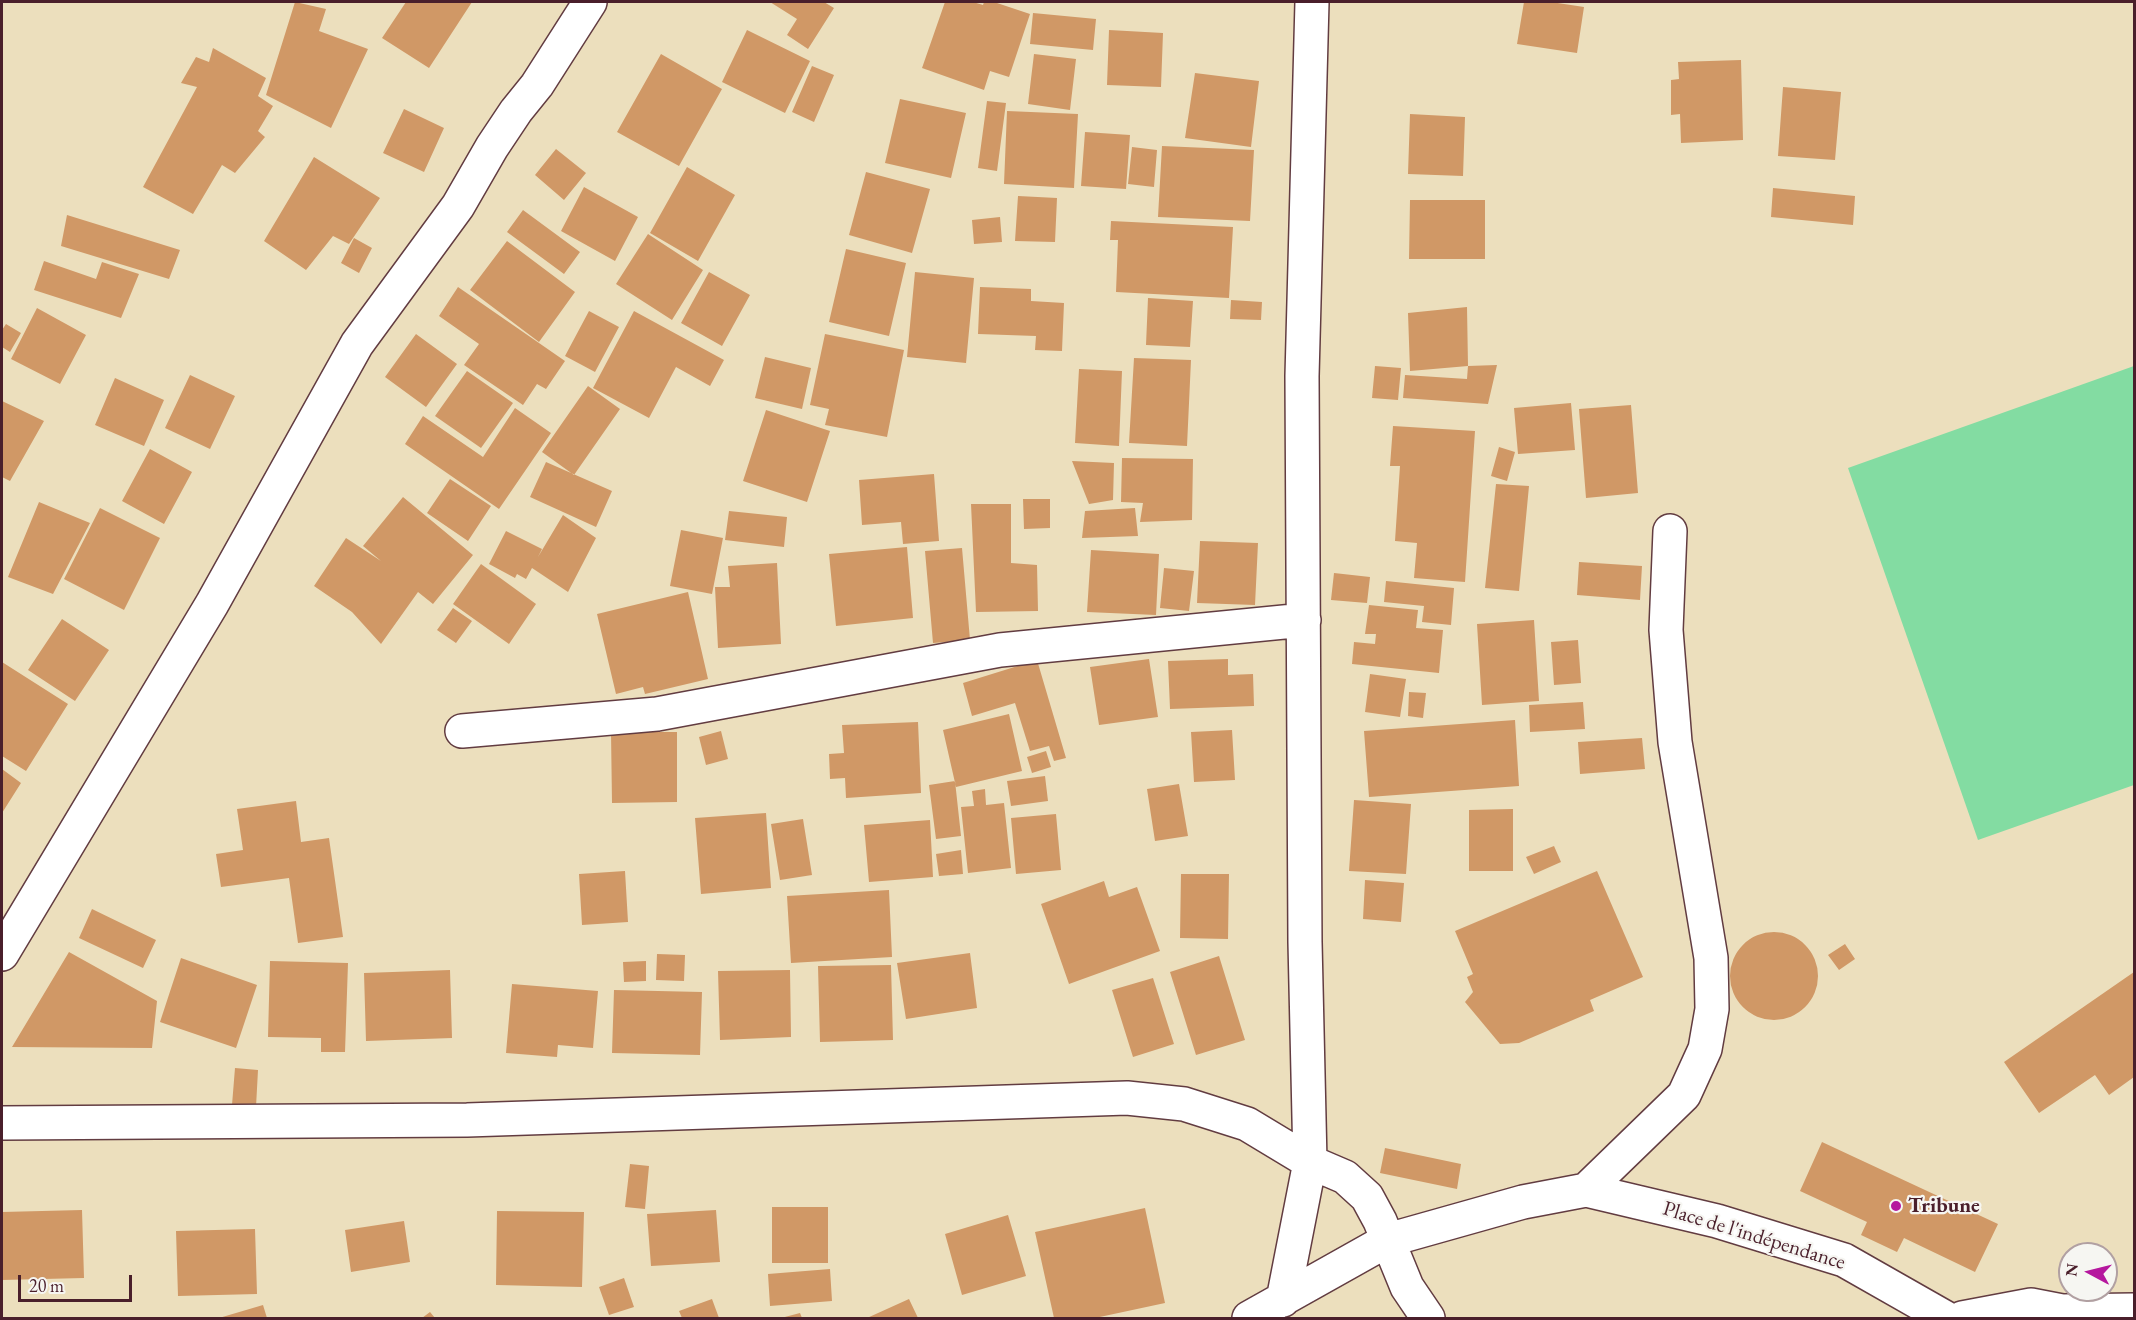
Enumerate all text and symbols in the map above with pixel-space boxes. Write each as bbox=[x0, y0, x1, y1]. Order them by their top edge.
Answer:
place label: Tribune bbox=[1908, 1193, 1980, 1219]
street label: Place de l'indépendance bbox=[1660, 1196, 1848, 1276]
marker: Tribune bbox=[1889, 1199, 1903, 1213]
north arrow bbox=[2058, 1242, 2118, 1302]
text: N bbox=[2060, 1262, 2083, 1278]
scale bar bbox=[21, 1263, 135, 1301]
text: 20 m bbox=[29, 1274, 64, 1297]

